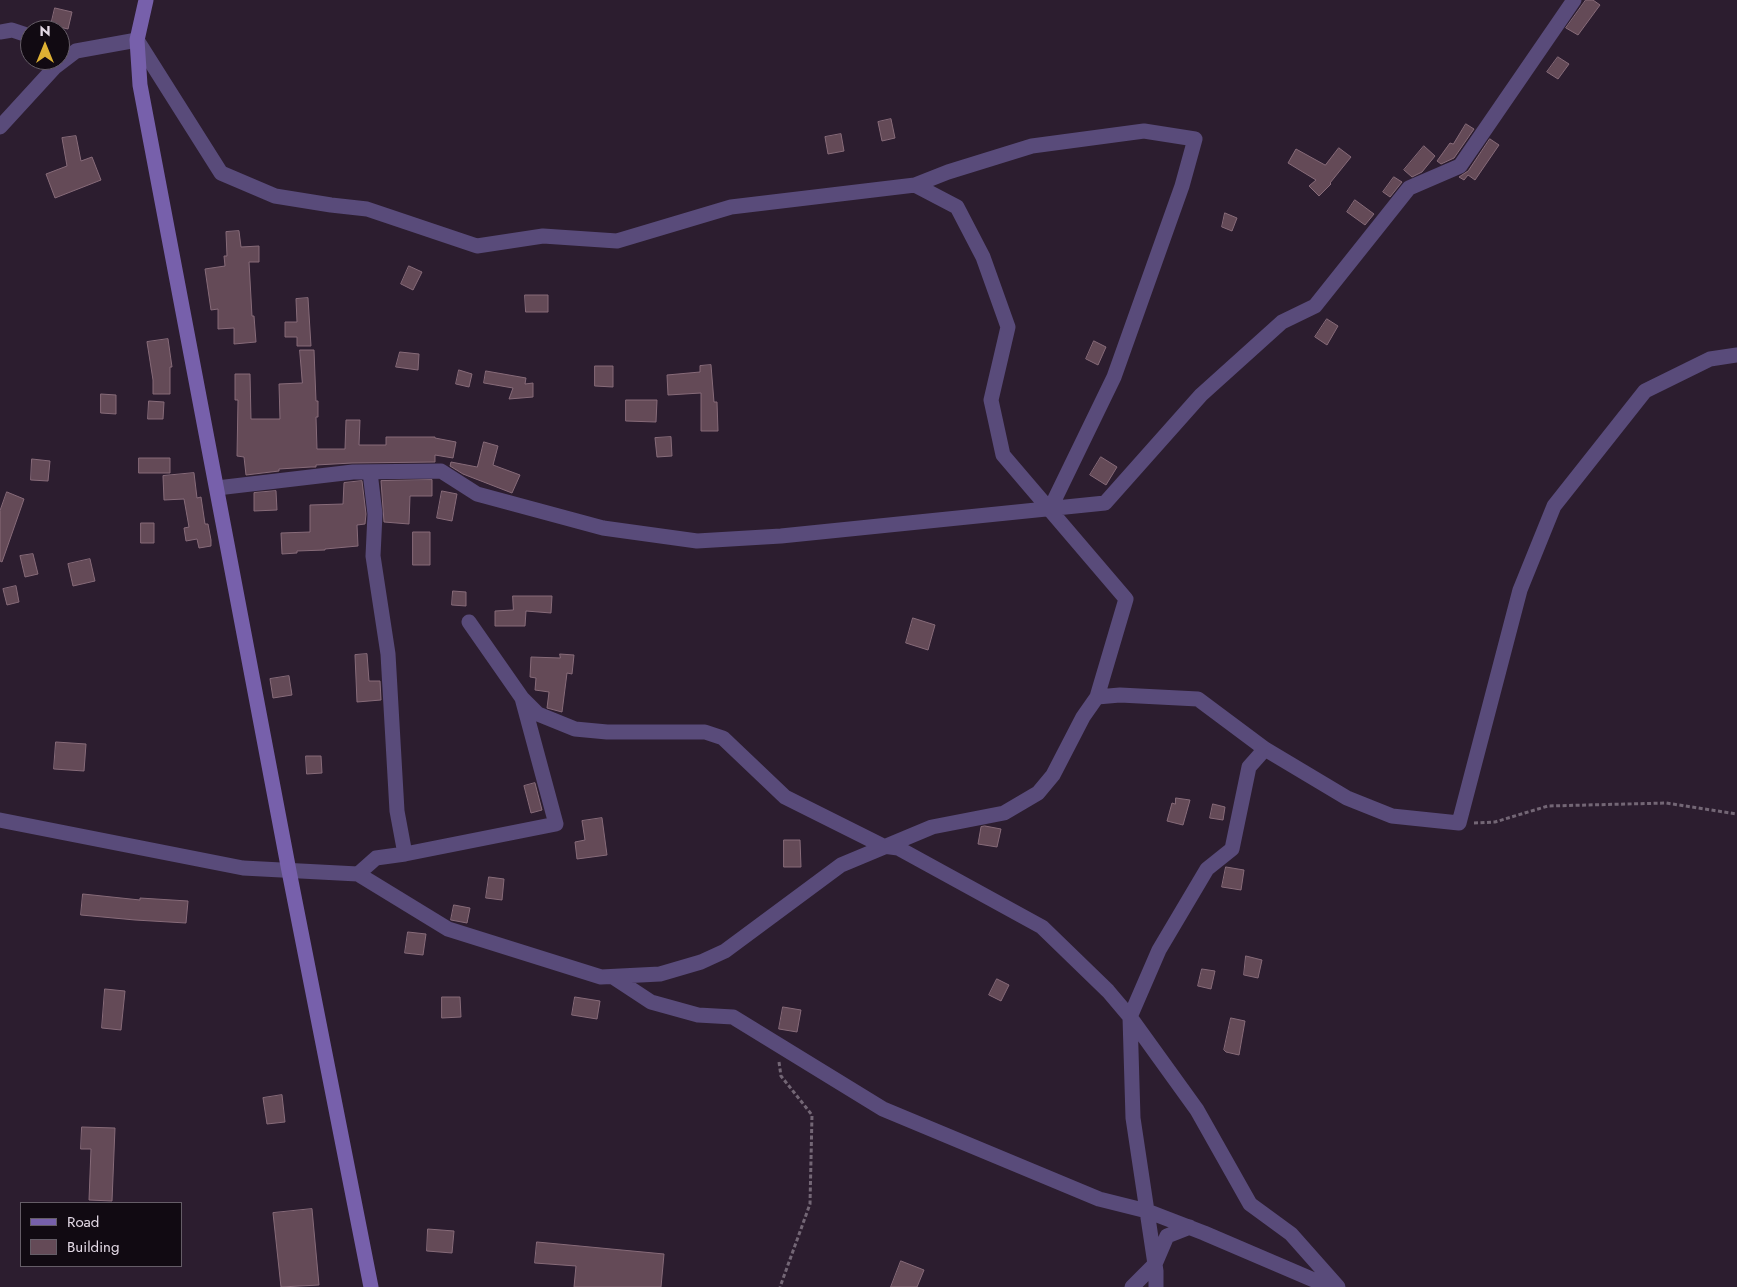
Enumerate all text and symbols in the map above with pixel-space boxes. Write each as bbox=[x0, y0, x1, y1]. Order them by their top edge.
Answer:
north arrow bbox=[20, 20, 70, 70]
text: N bbox=[39, 21, 51, 41]
legend bbox=[20, 1202, 182, 1267]
text: Road bbox=[67, 1211, 99, 1233]
text: Building bbox=[67, 1236, 119, 1258]

